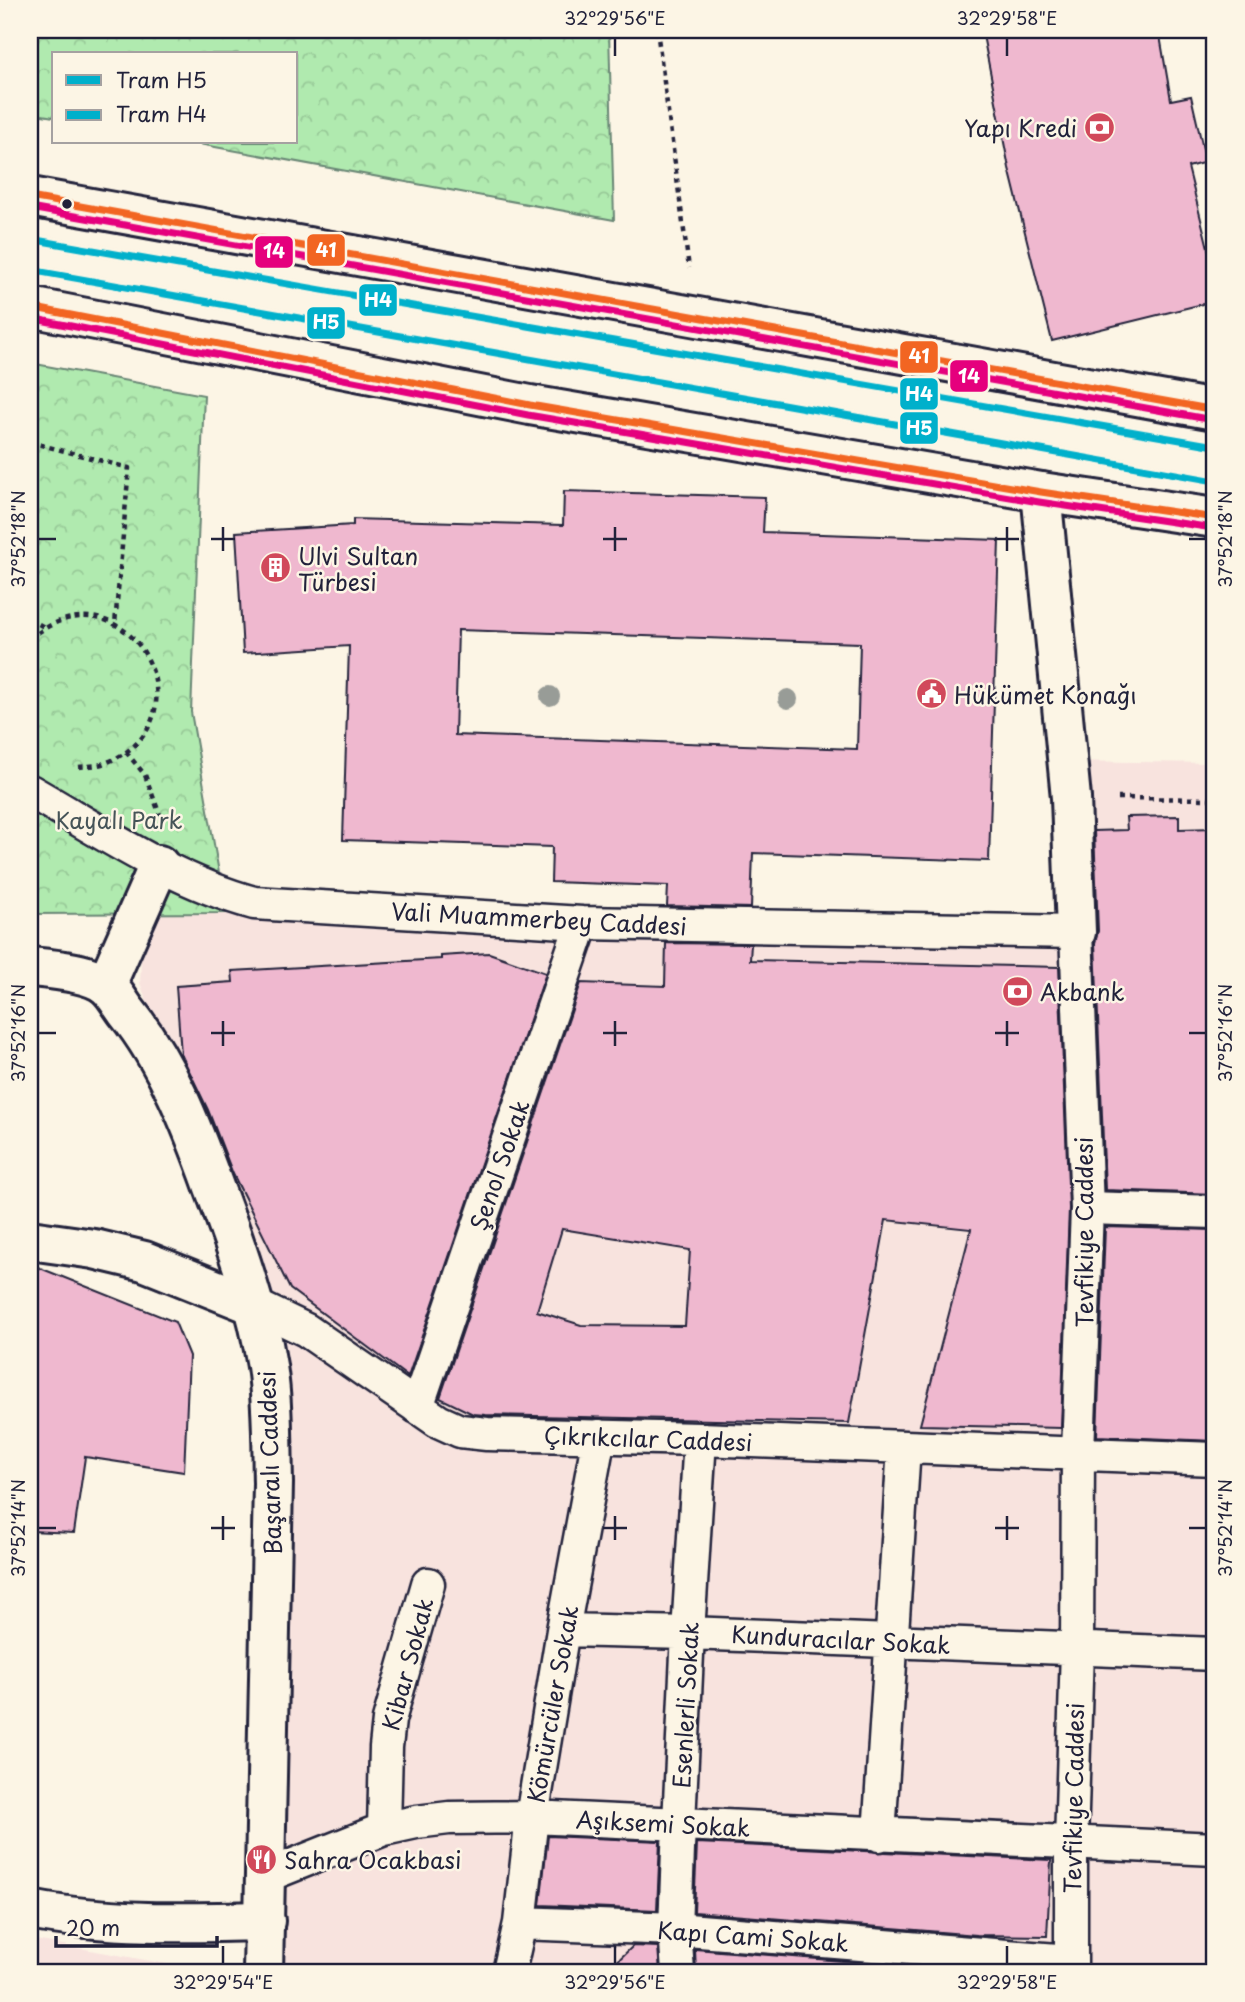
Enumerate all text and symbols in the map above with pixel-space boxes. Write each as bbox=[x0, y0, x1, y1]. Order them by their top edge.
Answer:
text: 32°29'56"E bbox=[564, 4, 666, 31]
text: 32°29'58"E bbox=[957, 4, 1057, 31]
legend bbox=[52, 52, 298, 144]
text: Tram H5 bbox=[116, 63, 207, 95]
text: Tram H4 bbox=[116, 97, 207, 129]
place label: Yapı Kredi bbox=[964, 110, 1077, 145]
bank icon: Yapı Kredi bbox=[1083, 110, 1117, 144]
unlabelled marker bbox=[60, 197, 74, 211]
line badge: 41 bbox=[306, 233, 346, 267]
line badge: 14 bbox=[254, 235, 294, 269]
text: 41 bbox=[315, 235, 337, 263]
text: 14 bbox=[263, 236, 285, 264]
line badge: H4 bbox=[358, 283, 398, 317]
text: H4 bbox=[364, 285, 392, 313]
line badge: H5 bbox=[306, 306, 346, 340]
text: H5 bbox=[312, 307, 340, 335]
line badge: 41 bbox=[899, 340, 939, 374]
text: 41 bbox=[908, 341, 930, 369]
line badge: 14 bbox=[949, 359, 989, 393]
text: 14 bbox=[958, 361, 980, 389]
line badge: H4 bbox=[899, 377, 939, 411]
text: H4 bbox=[905, 379, 933, 407]
line badge: H5 bbox=[899, 411, 939, 445]
text: H5 bbox=[905, 413, 933, 441]
text: 37°52'18"N bbox=[4, 490, 31, 588]
text: 37°52'18"N bbox=[1211, 490, 1238, 588]
place label: Ulvi Sultan Türbesi bbox=[298, 538, 418, 599]
building icon: Ulvi Sultan Türbesi bbox=[258, 551, 292, 585]
public building icon: Hükümet Konağı bbox=[914, 677, 948, 711]
place label: Hükümet Konağı bbox=[954, 677, 1137, 712]
park label: Kayalı Park bbox=[55, 802, 183, 837]
street label: Vali Muammerbey Caddesi bbox=[390, 893, 688, 943]
bank icon: Akbank bbox=[1000, 974, 1034, 1008]
place label: Akbank bbox=[1040, 974, 1125, 1009]
text: 37°52'16"N bbox=[4, 984, 31, 1082]
text: 37°52'16"N bbox=[1211, 984, 1238, 1082]
street label: Şenol Sokak bbox=[460, 1095, 538, 1235]
street label: Tevfikiye Caddesi bbox=[1066, 1137, 1101, 1327]
street label: Başaralı Caddesi bbox=[248, 1370, 290, 1556]
street label: Çıkrıkcılar Caddesi bbox=[543, 1417, 753, 1459]
text: 37°52'14"N bbox=[4, 1479, 31, 1577]
text: 37°52'14"N bbox=[1211, 1479, 1238, 1577]
street label: Kibar Sokak bbox=[372, 1594, 442, 1734]
street label: Kömürcüler Sokak bbox=[517, 1602, 587, 1806]
street label: Kunduracılar Sokak bbox=[731, 1616, 951, 1662]
street label: Esenlerli Sokak bbox=[663, 1621, 707, 1789]
street label: Tevfikiye Caddesi bbox=[1054, 1702, 1092, 1894]
street label: Aşıksemi Sokak bbox=[575, 1801, 751, 1845]
restaurant icon: Sahra Ocakbasi bbox=[244, 1842, 278, 1876]
place label: Sahra Ocakbasi bbox=[284, 1842, 461, 1877]
scale bar bbox=[56, 1904, 217, 1948]
text: 20 m bbox=[66, 1911, 120, 1943]
street label: Kapı Cami Sokak bbox=[656, 1912, 850, 1960]
text: 32°29'54"E bbox=[173, 1968, 273, 1995]
text: 32°29'56"E bbox=[564, 1968, 666, 1995]
text: 32°29'58"E bbox=[957, 1968, 1057, 1995]

